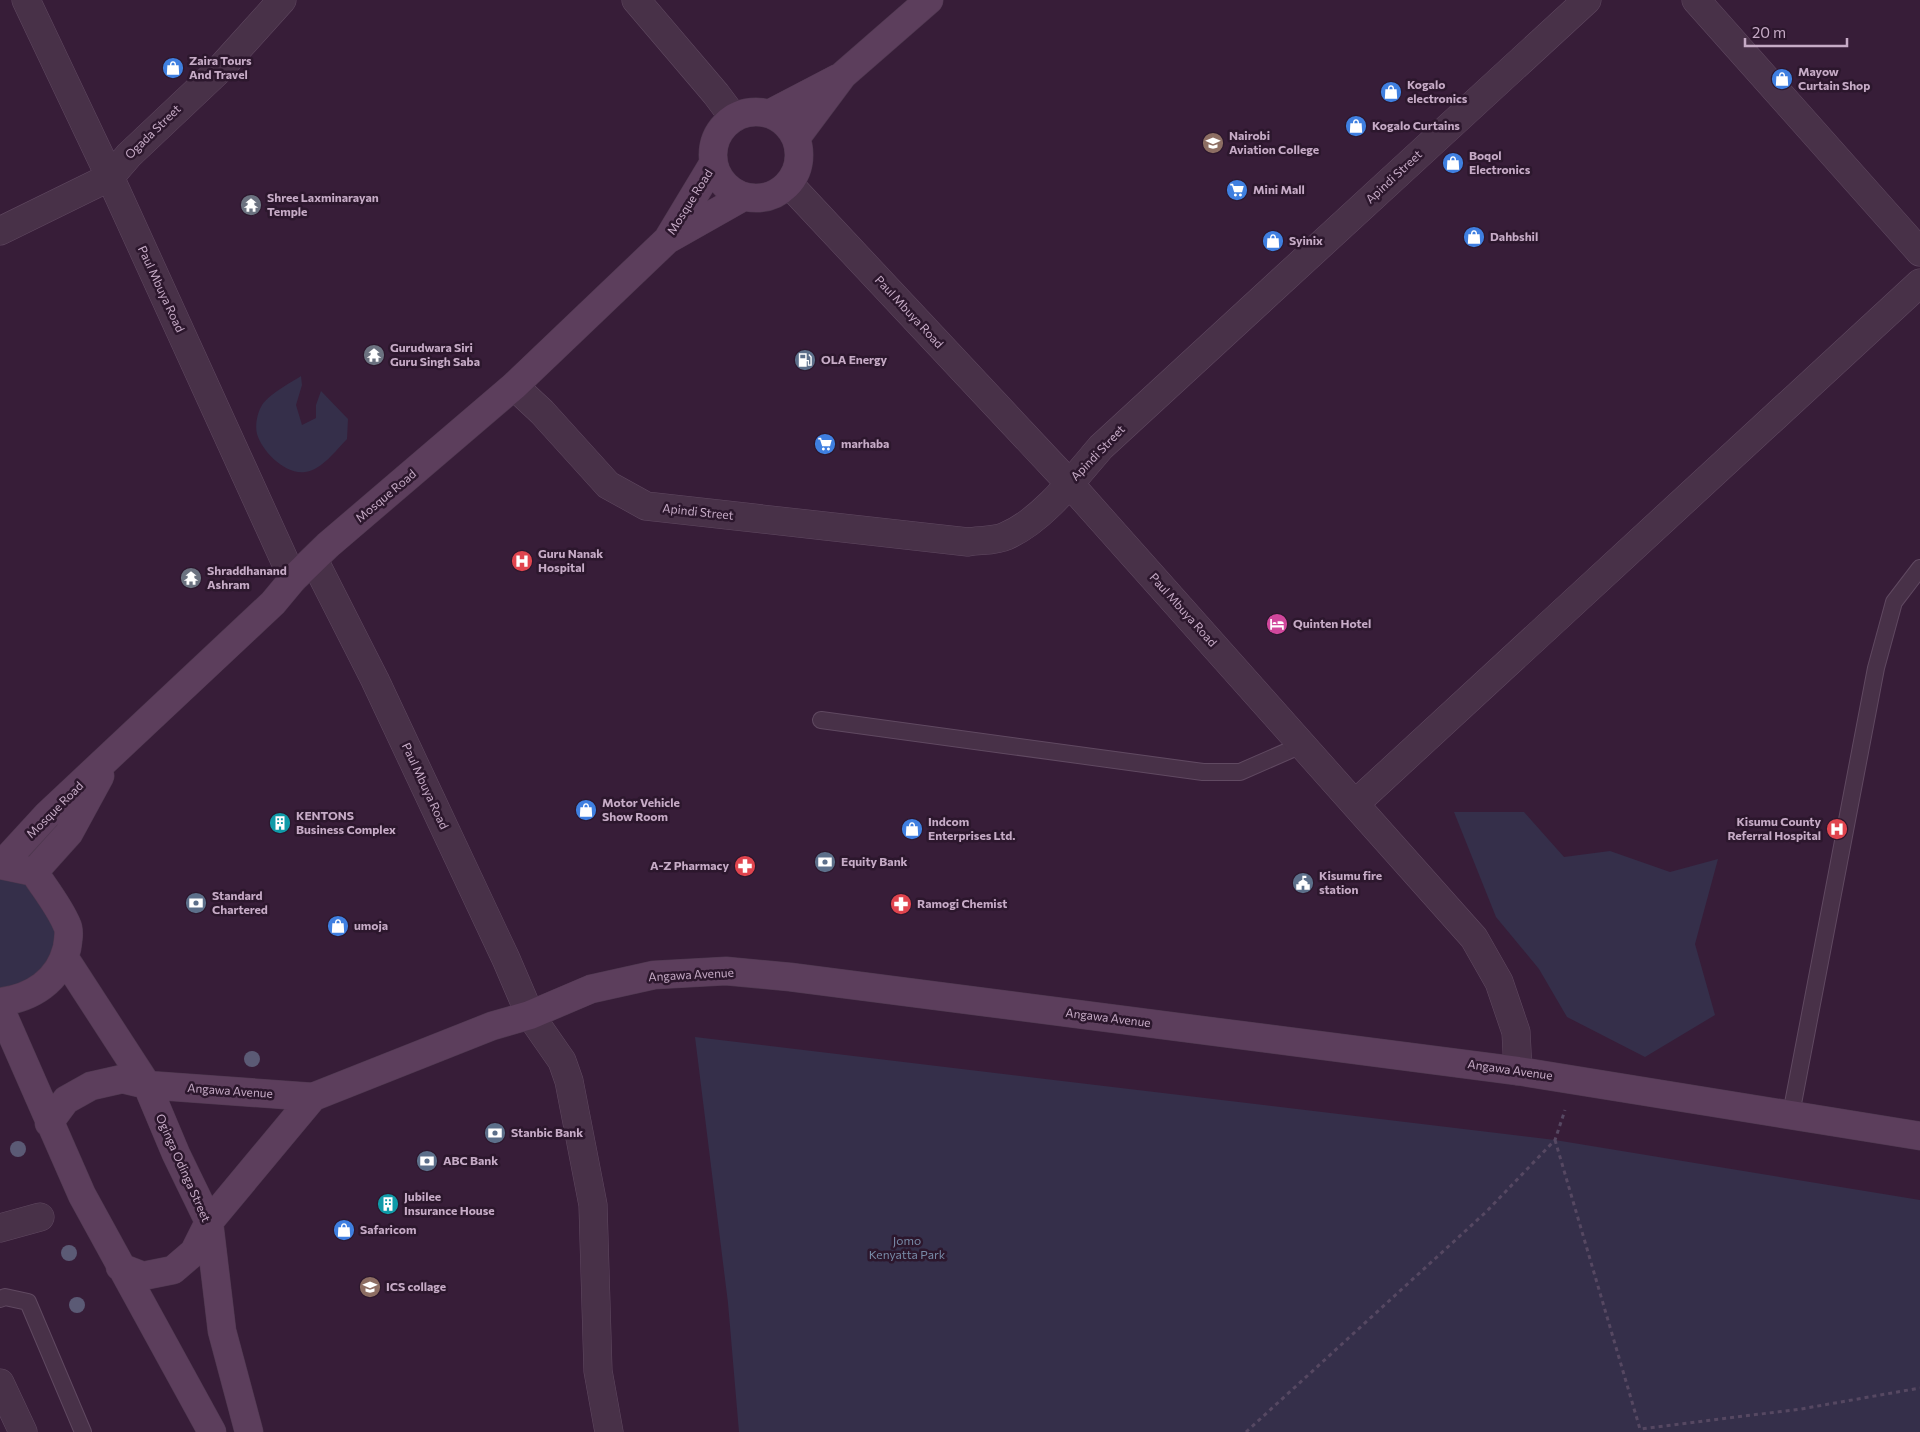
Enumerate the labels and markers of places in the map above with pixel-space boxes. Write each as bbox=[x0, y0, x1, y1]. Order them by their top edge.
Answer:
place label: Zaira Tours And Travel bbox=[189, 53, 252, 81]
shop icon: Zaira Tours And Travel bbox=[161, 56, 185, 80]
place label: Mayow Curtain Shop bbox=[1798, 64, 1870, 92]
shop icon: Mayow Curtain Shop bbox=[1770, 67, 1794, 91]
place label: Kogalo electronics bbox=[1407, 77, 1468, 105]
shop icon: Kogalo electronics bbox=[1379, 80, 1403, 104]
shop icon: Kogalo Curtains bbox=[1344, 114, 1368, 138]
place label: Kogalo Curtains bbox=[1372, 118, 1460, 132]
place label: Nairobi Aviation College bbox=[1229, 128, 1319, 156]
school or university icon: Nairobi Aviation College bbox=[1201, 131, 1225, 155]
place label: Boqol Electronics bbox=[1469, 148, 1531, 176]
shop icon: Boqol Electronics bbox=[1441, 151, 1465, 175]
supermarket icon: Mini Mall bbox=[1225, 178, 1249, 202]
place label: Mini Mall bbox=[1253, 182, 1305, 196]
place label: Shree Laxminarayan Temple bbox=[267, 190, 379, 218]
temple icon: Shree Laxminarayan Temple bbox=[239, 193, 263, 217]
shop icon: Dahbshil bbox=[1462, 225, 1486, 249]
shop icon: Syinix bbox=[1261, 229, 1285, 253]
place label: Dahbshil bbox=[1490, 229, 1538, 243]
place label: Syinix bbox=[1289, 233, 1323, 247]
place label: Gurudwara Siri Guru Singh Saba bbox=[390, 340, 480, 368]
temple icon: Gurudwara Siri Guru Singh Saba bbox=[362, 343, 386, 367]
fuel station icon: OLA Energy bbox=[793, 348, 817, 372]
place label: OLA Energy bbox=[821, 352, 888, 366]
supermarket icon: marhaba bbox=[813, 432, 837, 456]
place label: marhaba bbox=[841, 436, 889, 450]
place label: Guru Nanak Hospital bbox=[538, 546, 603, 574]
hospital icon: Guru Nanak Hospital bbox=[510, 549, 534, 573]
place label: Shraddhanand Ashram bbox=[207, 563, 287, 591]
temple icon: Shraddhanand Ashram bbox=[179, 566, 203, 590]
hotel icon: Quinten Hotel bbox=[1265, 612, 1289, 636]
place label: Quinten Hotel bbox=[1293, 616, 1371, 630]
place label: Motor Vehicle Show Room bbox=[602, 795, 680, 823]
shop icon: Motor Vehicle Show Room bbox=[574, 798, 598, 822]
place label: KENTONS Business Complex bbox=[296, 808, 396, 836]
building icon: KENTONS Business Complex bbox=[268, 811, 292, 835]
place label: Indcom Enterprises Ltd. bbox=[928, 814, 1015, 842]
place label: Kisumu County Referral Hospital bbox=[1727, 814, 1821, 842]
shop icon: Indcom Enterprises Ltd. bbox=[900, 817, 924, 841]
hospital icon: Kisumu County Referral Hospital bbox=[1825, 817, 1849, 841]
bank icon: Equity Bank bbox=[813, 850, 837, 874]
pharmacy icon: A-Z Pharmacy bbox=[733, 854, 757, 878]
place label: Equity Bank bbox=[841, 854, 908, 868]
place label: A-Z Pharmacy bbox=[650, 858, 729, 872]
place label: Kisumu fire station bbox=[1319, 868, 1382, 896]
public building icon: Kisumu fire station bbox=[1291, 871, 1315, 895]
place label: Standard Chartered bbox=[212, 888, 268, 916]
bank icon: Standard Chartered bbox=[184, 891, 208, 915]
pharmacy icon: Ramogi Chemist bbox=[889, 892, 913, 916]
place label: Ramogi Chemist bbox=[917, 896, 1007, 910]
shop icon: umoja bbox=[326, 914, 350, 938]
place label: umoja bbox=[354, 918, 388, 932]
bank icon: Stanbic Bank bbox=[483, 1121, 507, 1145]
place label: Stanbic Bank bbox=[511, 1125, 583, 1139]
bank icon: ABC Bank bbox=[415, 1149, 439, 1173]
place label: ABC Bank bbox=[443, 1153, 498, 1167]
place label: Jubilee Insurance House bbox=[404, 1189, 495, 1217]
building icon: Jubilee Insurance House bbox=[376, 1192, 400, 1216]
shop icon: Safaricom bbox=[332, 1218, 356, 1242]
place label: Safaricom bbox=[360, 1222, 416, 1236]
school or university icon: ICS collage bbox=[358, 1275, 382, 1299]
place label: ICS collage bbox=[386, 1279, 446, 1293]

